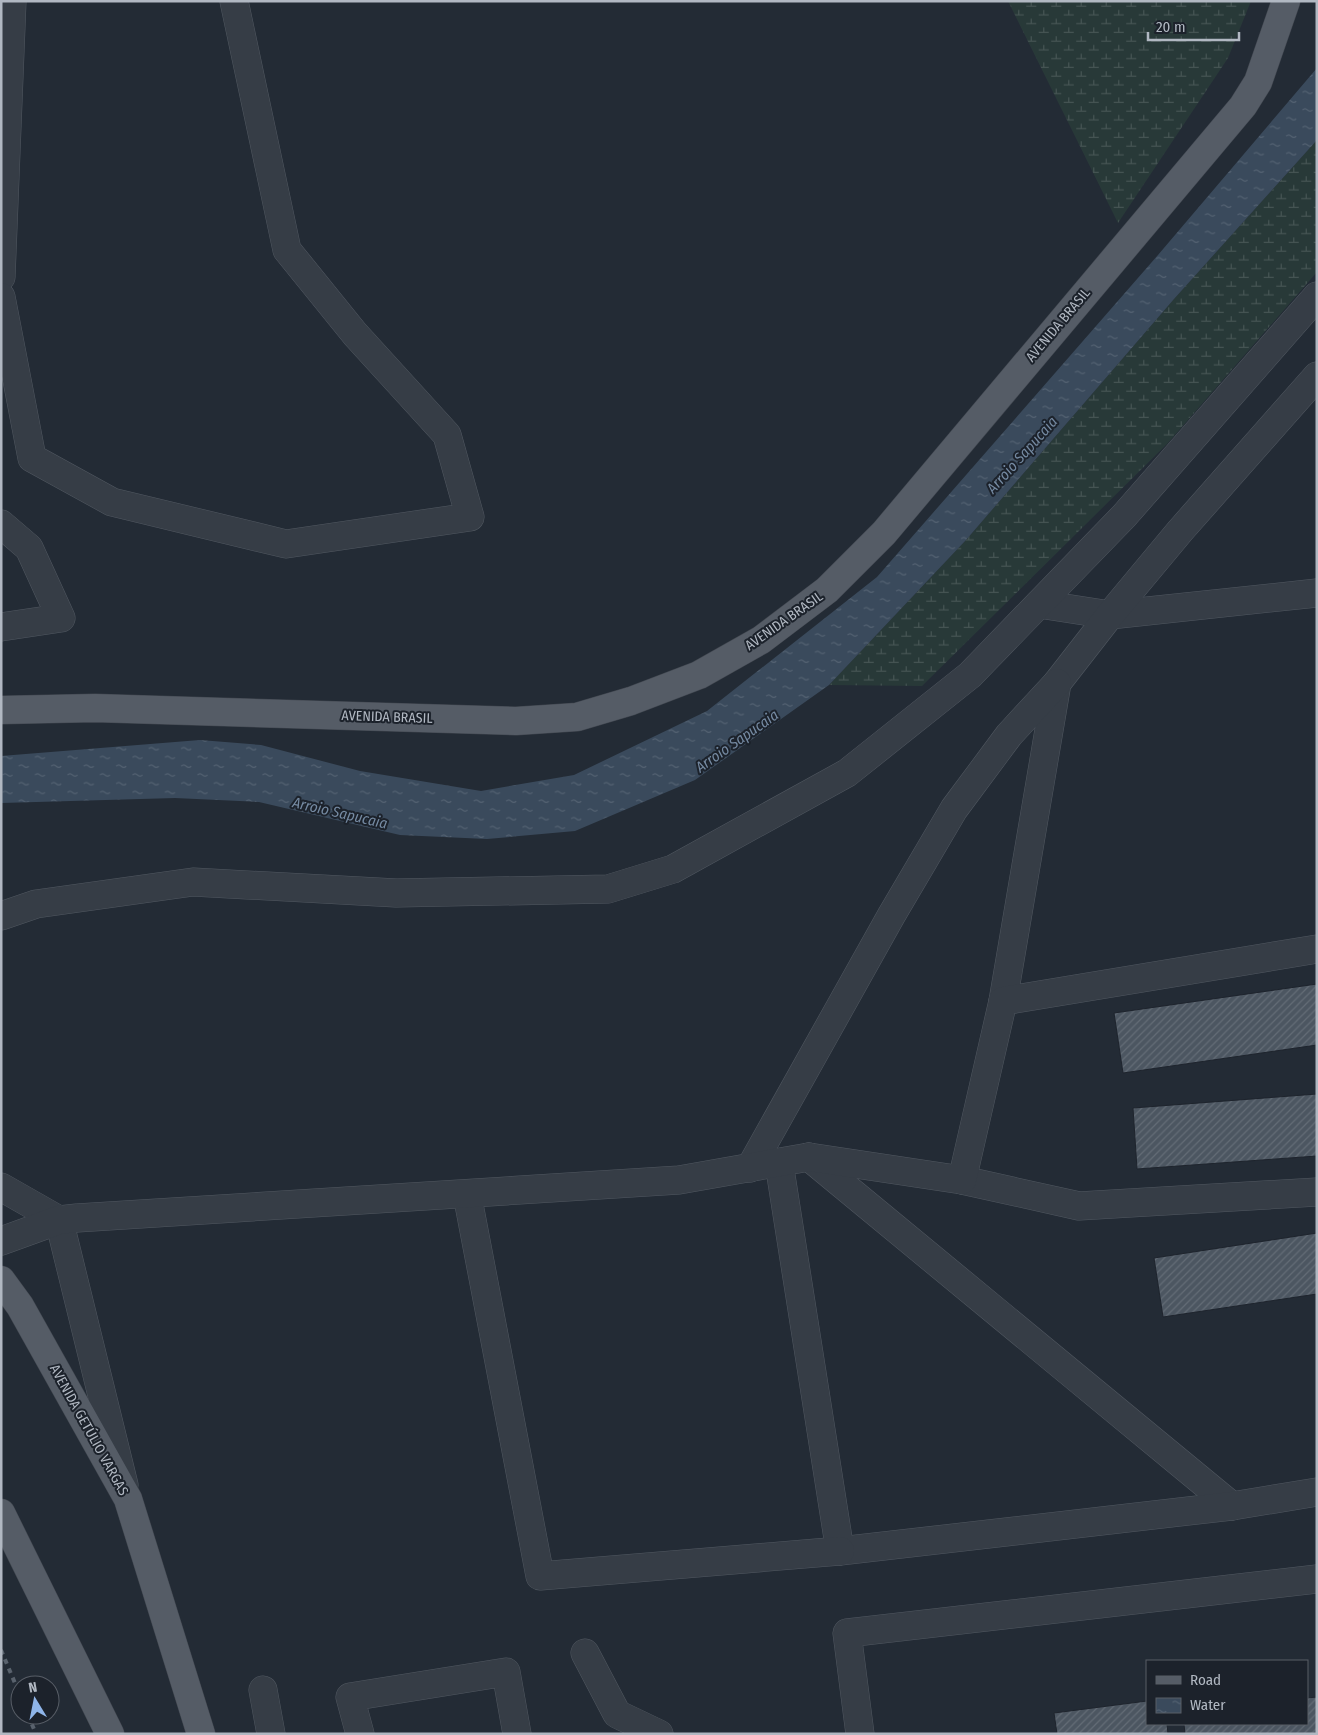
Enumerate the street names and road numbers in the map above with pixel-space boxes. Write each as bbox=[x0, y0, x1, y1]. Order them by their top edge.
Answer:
street label: AVENIDA BRASIL bbox=[1022, 285, 1094, 365]
street label: AVENIDA BRASIL bbox=[742, 588, 826, 654]
street label: AVENIDA BRASIL bbox=[341, 707, 433, 727]
street label: AVENIDA GETÚLIO VARGAS bbox=[46, 1361, 133, 1498]

